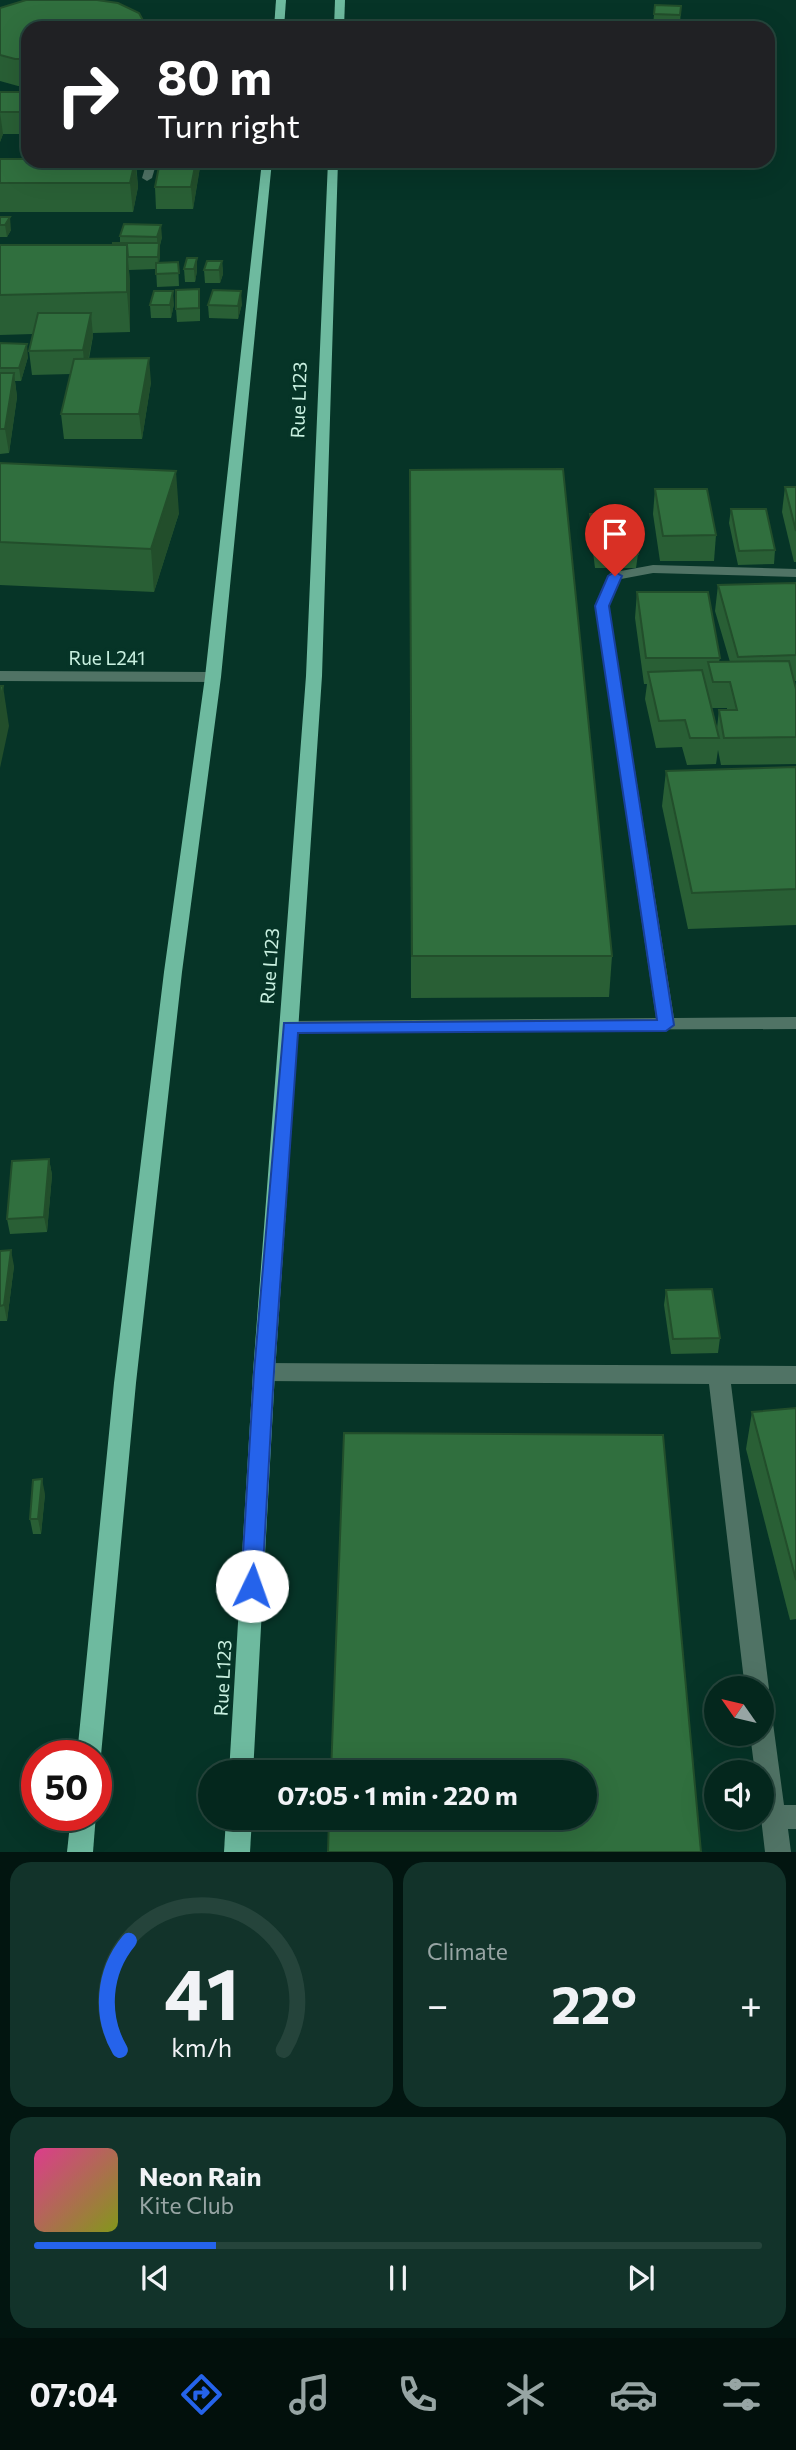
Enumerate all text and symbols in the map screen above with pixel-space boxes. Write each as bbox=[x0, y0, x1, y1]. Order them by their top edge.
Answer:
text: 80 m bbox=[157, 45, 272, 105]
icon: right bbox=[42, 49, 133, 140]
text: Turn right bbox=[157, 105, 300, 145]
street label: Rue L123 bbox=[285, 361, 311, 439]
pin bbox=[585, 504, 645, 576]
icon: arrive bbox=[596, 515, 634, 553]
street label: Rue L241 bbox=[69, 646, 145, 669]
street label: Rue L123 bbox=[255, 927, 283, 1005]
position arrow bbox=[215, 1549, 289, 1623]
street label: Rue L123 bbox=[209, 1639, 235, 1717]
north arrow bbox=[704, 1676, 774, 1746]
map controls bbox=[704, 1676, 774, 1830]
speed limit sign: 50 bbox=[21, 1740, 112, 1831]
button: sound bbox=[704, 1760, 774, 1830]
text: 07:05 · 1 min · 220 m bbox=[277, 1779, 518, 1810]
text: Climate bbox=[427, 1937, 508, 1965]
text: 41 bbox=[164, 1947, 239, 2036]
text: 22° bbox=[551, 1971, 637, 2035]
text: − bbox=[427, 1980, 449, 2027]
text: + bbox=[740, 1980, 762, 2027]
text: km/h bbox=[171, 2032, 232, 2062]
text: Neon Rain bbox=[139, 2160, 262, 2191]
text: Kite Club bbox=[139, 2191, 234, 2219]
icon: previous bbox=[136, 2259, 174, 2297]
icon: pause bbox=[379, 2259, 417, 2297]
icon: next bbox=[622, 2259, 660, 2297]
icon: directions bbox=[177, 2370, 226, 2419]
icon: music bbox=[285, 2370, 334, 2419]
icon: phone bbox=[393, 2370, 442, 2419]
icon: climate bbox=[501, 2370, 550, 2419]
icon: car bbox=[609, 2370, 658, 2419]
icon: filters bbox=[717, 2370, 766, 2419]
text: 07:04 bbox=[30, 2374, 117, 2414]

